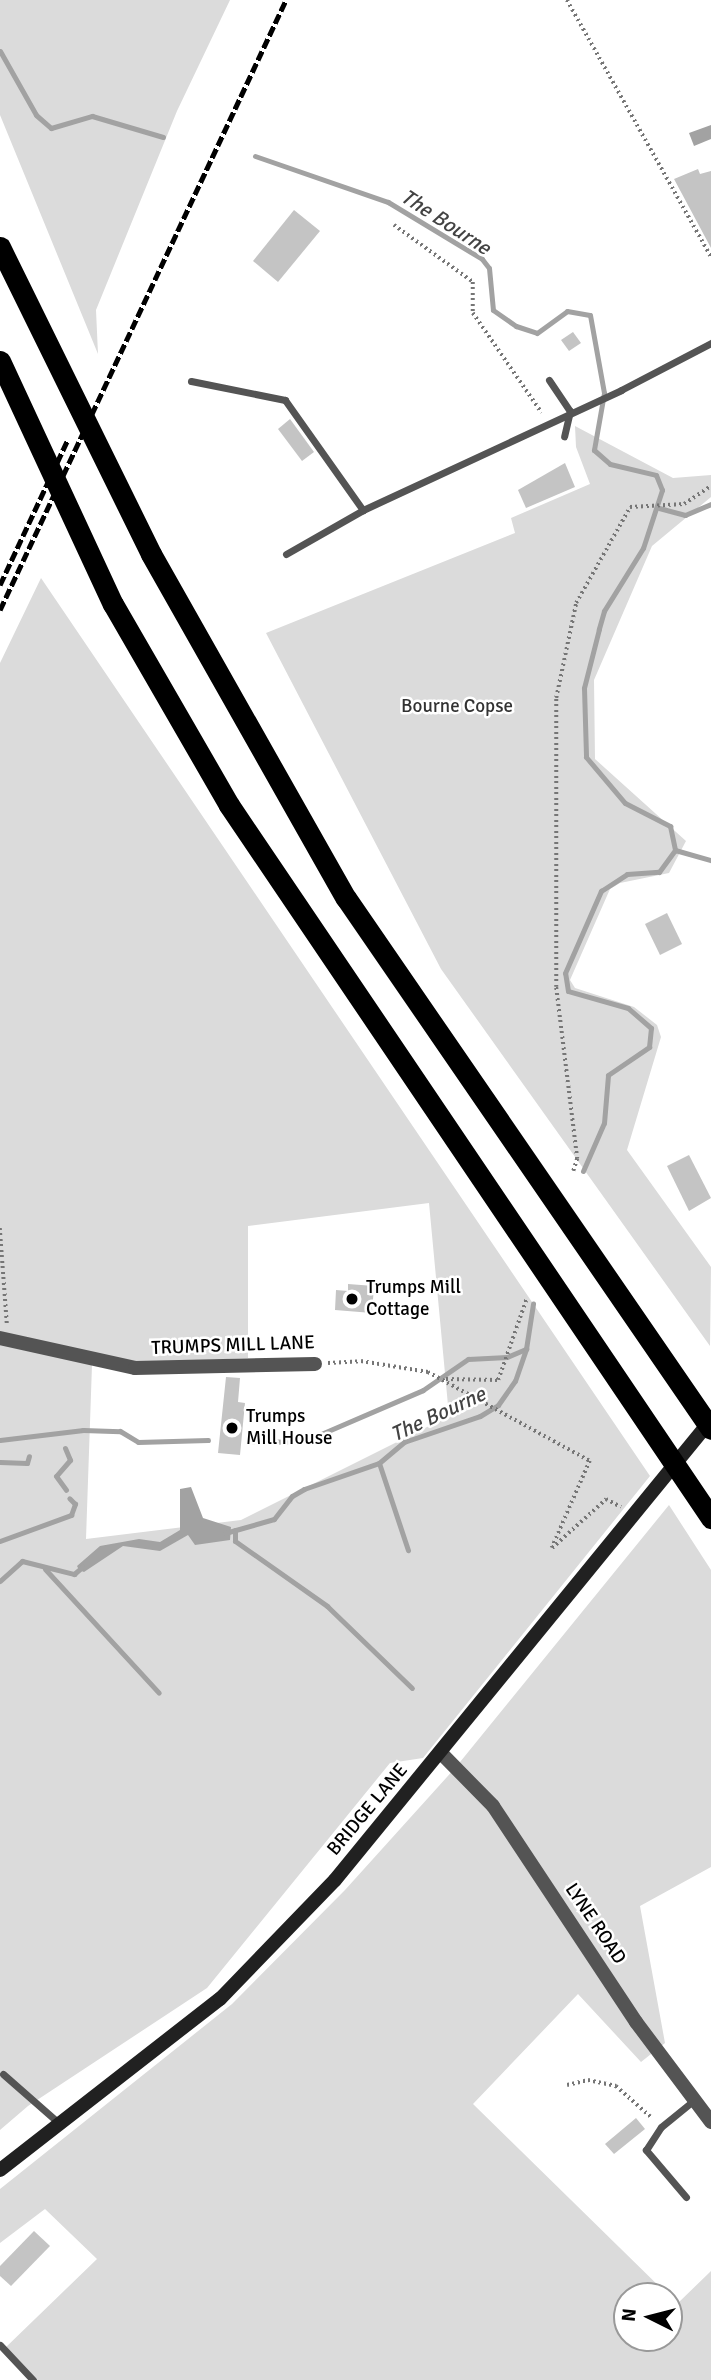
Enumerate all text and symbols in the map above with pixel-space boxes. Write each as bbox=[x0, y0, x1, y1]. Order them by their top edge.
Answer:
water label: The Bourne bbox=[396, 184, 496, 260]
park label: Bourne Copse bbox=[401, 696, 513, 718]
place label: Trumps Mill Cottage bbox=[366, 1277, 461, 1321]
marker: Trumps Mill Cottage bbox=[344, 1291, 360, 1307]
street label: TRUMPS MILL LANE bbox=[151, 1332, 315, 1360]
water label: The Bourne bbox=[387, 1381, 489, 1447]
place label: Trumps Mill House bbox=[246, 1406, 333, 1450]
marker: Trumps Mill House bbox=[224, 1420, 240, 1436]
street label: BRIDGE LANE bbox=[323, 1759, 413, 1861]
street label: LYNE ROAD bbox=[560, 1879, 630, 1969]
north arrow bbox=[613, 2282, 683, 2352]
text: N bbox=[616, 2307, 642, 2323]

